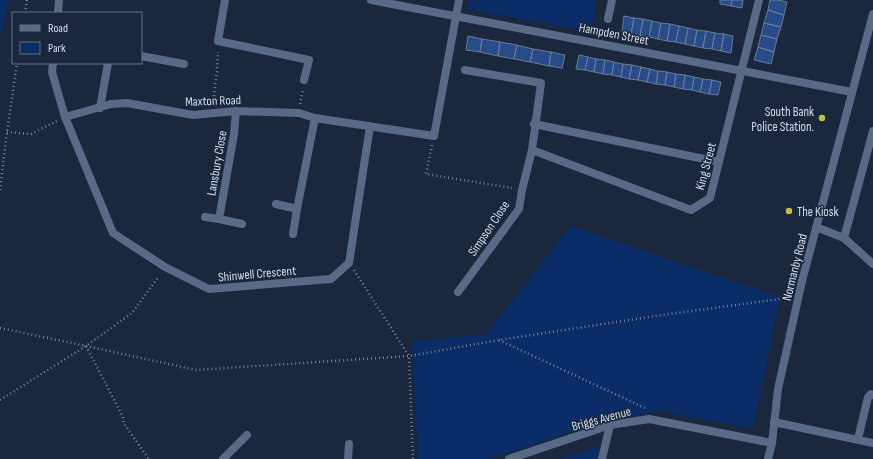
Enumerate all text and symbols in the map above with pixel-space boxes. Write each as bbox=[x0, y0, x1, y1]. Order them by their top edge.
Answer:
legend bbox=[12, 12, 142, 64]
street label: Hampden Street bbox=[577, 19, 650, 49]
text: Road bbox=[48, 21, 68, 36]
text: Park bbox=[48, 41, 66, 56]
street label: Maxton Road bbox=[185, 92, 241, 110]
place label: South Bank Police Station. bbox=[751, 104, 814, 135]
marker: South Bank Police Station. bbox=[817, 113, 827, 123]
street label: Lansbury Close bbox=[203, 129, 231, 197]
street label: King Street bbox=[692, 141, 720, 192]
street label: Simpson Close bbox=[464, 198, 513, 259]
place label: The Kiosk bbox=[797, 204, 838, 220]
marker: The Kiosk bbox=[784, 206, 794, 216]
street label: Normanby Road bbox=[779, 232, 811, 303]
street label: Shinwell Crescent bbox=[217, 263, 297, 285]
street label: Briggs Avenue bbox=[570, 403, 633, 435]

